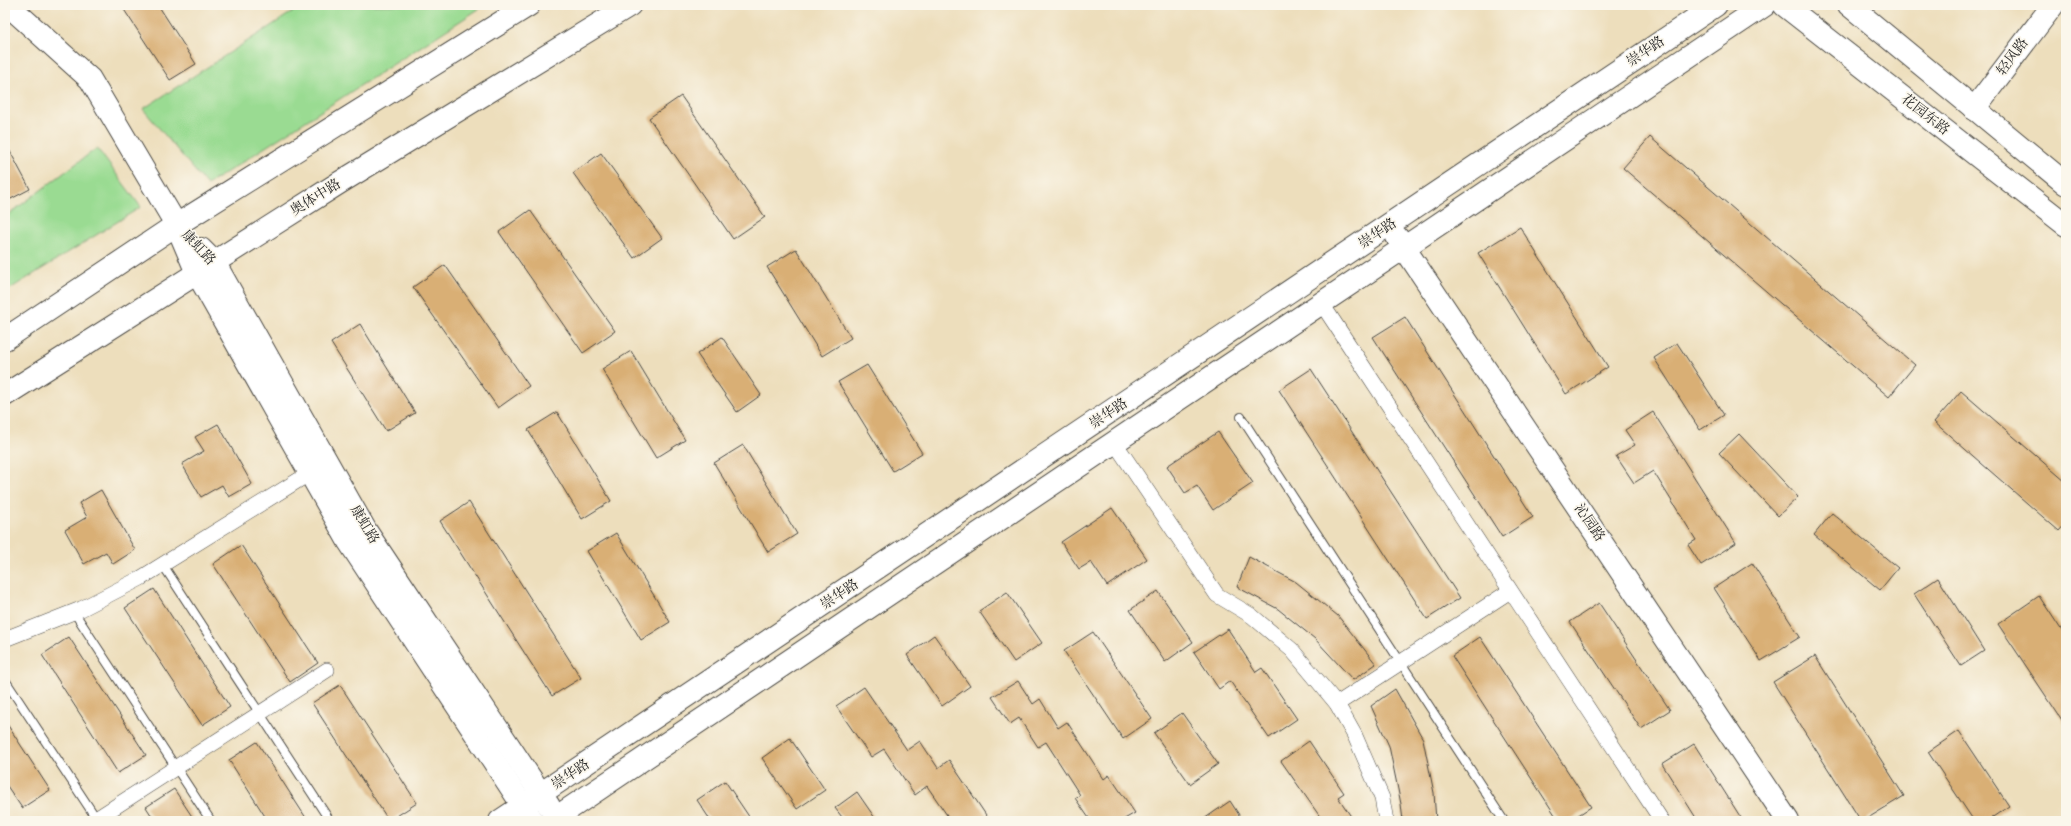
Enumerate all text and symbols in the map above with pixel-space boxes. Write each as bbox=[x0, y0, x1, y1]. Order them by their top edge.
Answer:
street label: 崇华路 bbox=[1623, 32, 1669, 72]
street label: 轻风路 bbox=[1993, 35, 2033, 79]
street label: 花园东路 bbox=[1897, 90, 1953, 140]
street label: 奥体中路 bbox=[287, 175, 345, 221]
street label: 崇华路 bbox=[1355, 214, 1401, 254]
street label: 康虹路 bbox=[177, 226, 219, 270]
street label: 崇华路 bbox=[1086, 394, 1132, 434]
street label: 沁园路 bbox=[1569, 500, 1609, 546]
street label: 康虹路 bbox=[345, 502, 383, 548]
street label: 崇华路 bbox=[817, 575, 863, 615]
street label: 崇华路 bbox=[548, 755, 594, 795]

